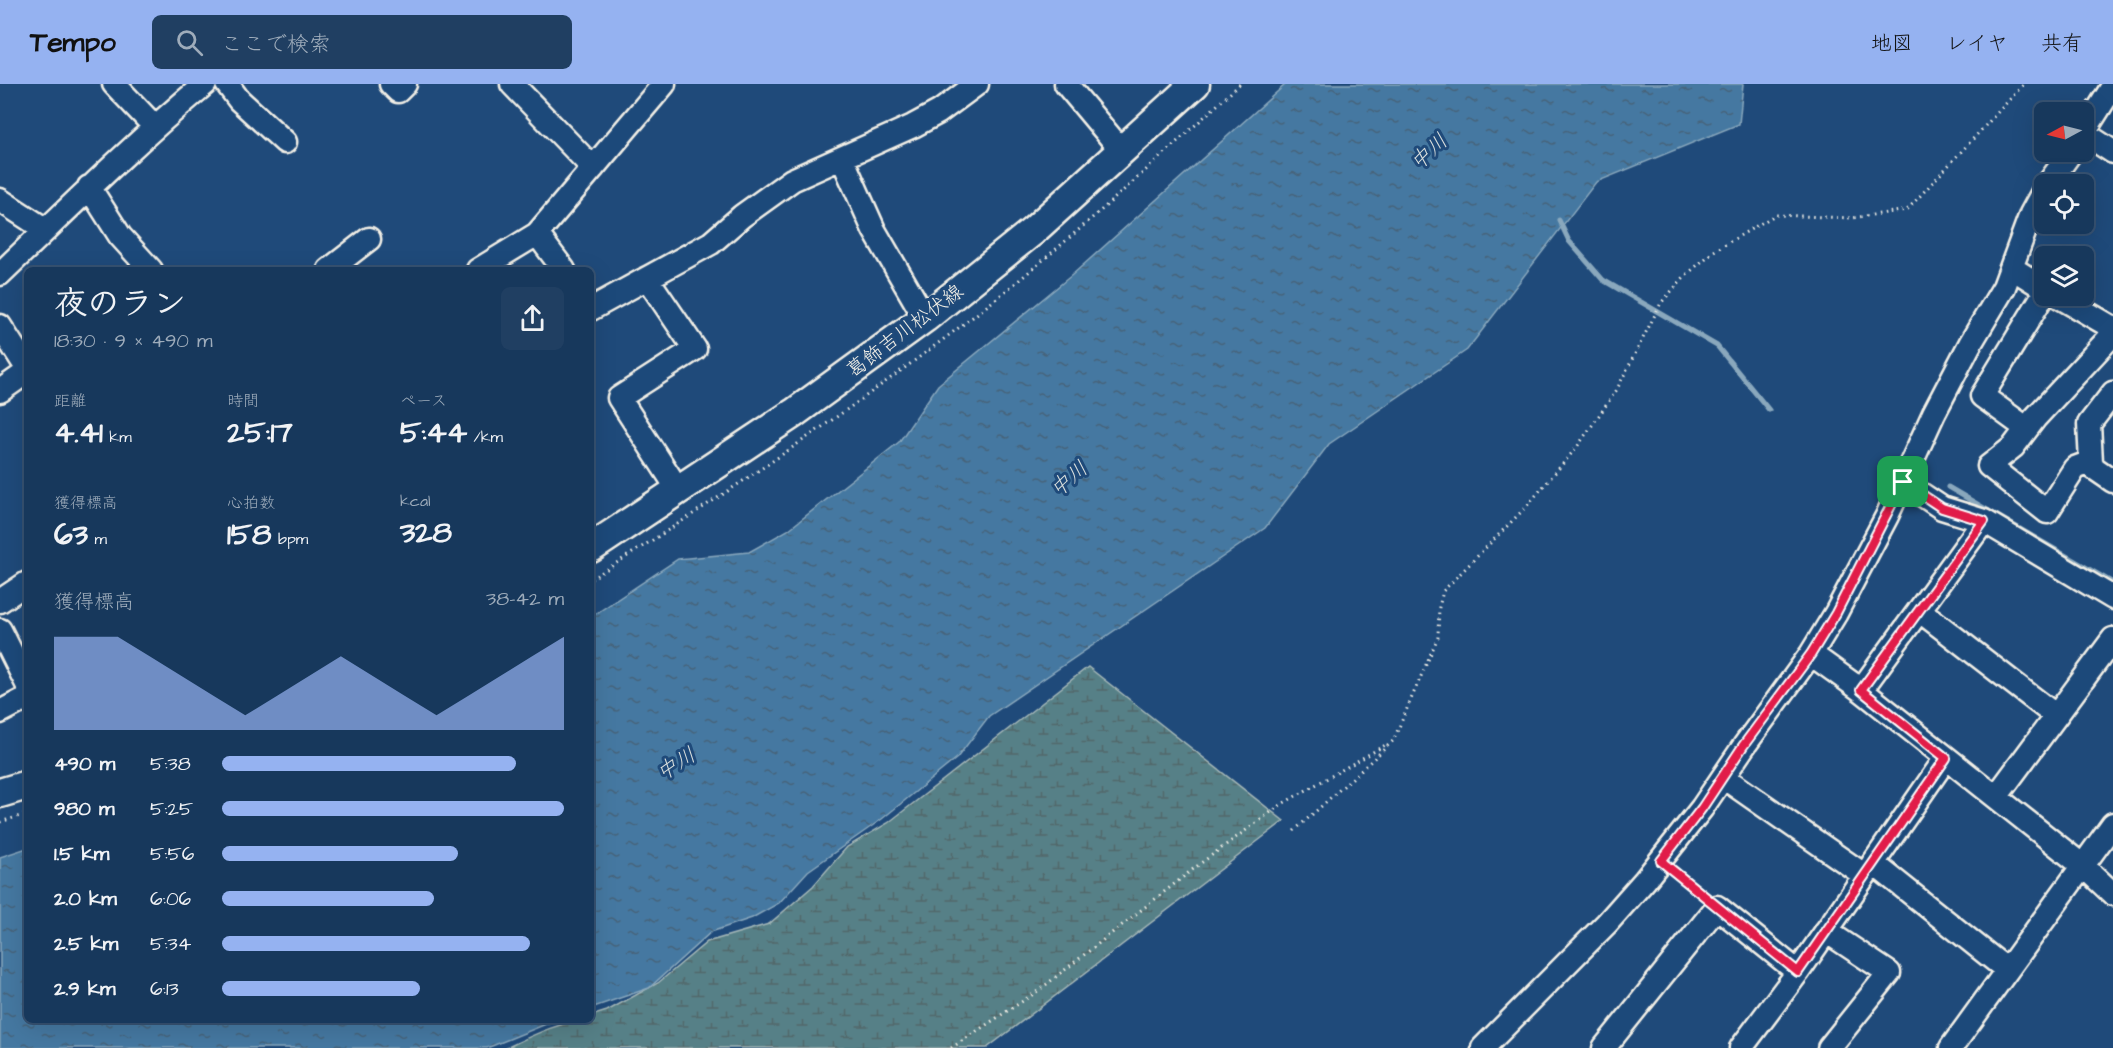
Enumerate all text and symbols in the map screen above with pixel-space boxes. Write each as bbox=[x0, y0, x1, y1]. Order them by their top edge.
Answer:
search box bbox=[152, 15, 572, 69]
text: Tempo bbox=[30, 23, 116, 62]
icon: search bbox=[173, 26, 206, 59]
text: ここで検索 bbox=[221, 29, 331, 60]
text: 地図 bbox=[1871, 29, 1913, 58]
text: レイヤ bbox=[1946, 29, 2008, 58]
text: 共有 bbox=[2041, 29, 2083, 58]
north arrow bbox=[2034, 102, 2094, 162]
map controls bbox=[2034, 102, 2094, 306]
water label: 中川 bbox=[1404, 127, 1454, 177]
button: locate bbox=[2034, 174, 2094, 234]
button: layers bbox=[2034, 246, 2094, 306]
street label: 葛飾吉川松伏線 bbox=[841, 278, 969, 384]
text: 夜のラン bbox=[54, 281, 186, 327]
button: share bbox=[501, 287, 564, 350]
text: 18:30 · 9 × 490 m bbox=[54, 327, 213, 355]
text: 距離 bbox=[54, 390, 86, 412]
text: 時間 bbox=[227, 390, 259, 412]
text: ペース bbox=[400, 390, 447, 412]
text: 4.41 bbox=[54, 412, 103, 454]
text: 25:17 bbox=[227, 412, 293, 454]
text: 5:44 bbox=[400, 412, 467, 454]
text: km bbox=[103, 426, 132, 448]
text: /km bbox=[467, 426, 503, 448]
water label: 中川 bbox=[1044, 454, 1094, 504]
pin bbox=[1877, 456, 1928, 507]
icon: arrive bbox=[1886, 465, 1919, 498]
text: kcal bbox=[400, 490, 431, 512]
text: 獲得標高 bbox=[54, 492, 118, 514]
text: 心拍数 bbox=[227, 492, 275, 514]
text: 328 bbox=[400, 512, 452, 554]
text: 63 bbox=[54, 514, 88, 556]
text: 158 bbox=[227, 514, 272, 556]
text: m bbox=[88, 528, 107, 550]
text: bpm bbox=[272, 528, 308, 550]
text: 38–42 m bbox=[486, 585, 564, 613]
text: 獲得標高 bbox=[54, 588, 134, 616]
water label: 中川 bbox=[651, 741, 701, 787]
text: 490 m bbox=[54, 750, 115, 778]
text: 5:38 bbox=[150, 750, 191, 778]
text: 980 m bbox=[54, 795, 115, 823]
text: 5:25 bbox=[150, 795, 193, 823]
text: 1.5 km bbox=[54, 840, 109, 868]
text: 5:56 bbox=[150, 840, 194, 868]
text: 2.0 km bbox=[54, 885, 117, 913]
text: 6:06 bbox=[150, 885, 191, 913]
text: 2.5 km bbox=[54, 930, 118, 958]
text: 5:34 bbox=[150, 930, 191, 958]
text: 2.9 km bbox=[54, 975, 116, 1003]
text: 6:13 bbox=[150, 975, 179, 1003]

